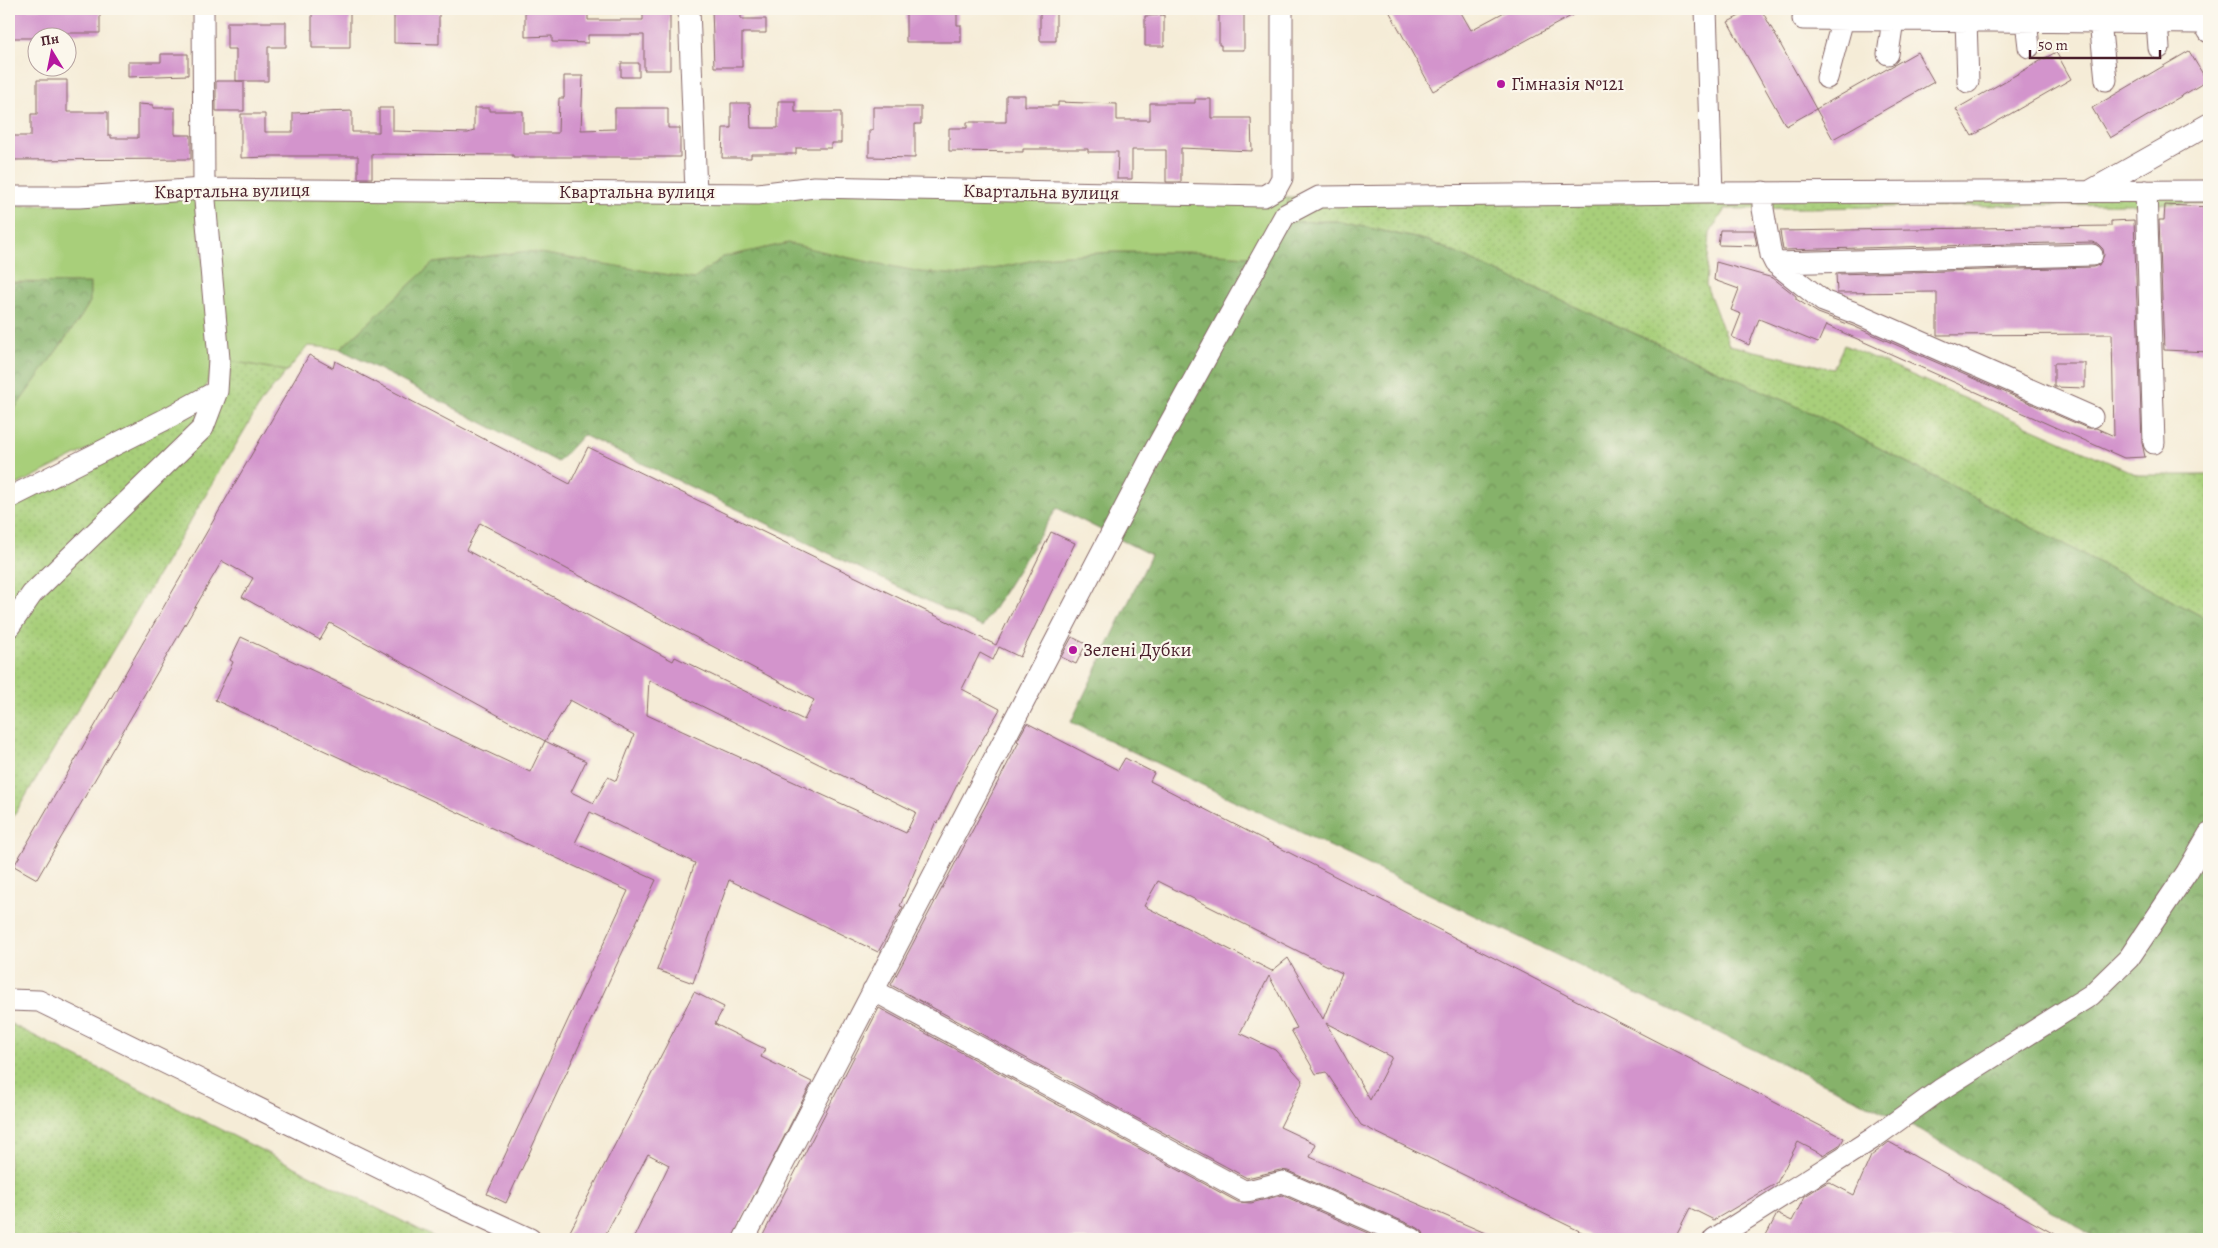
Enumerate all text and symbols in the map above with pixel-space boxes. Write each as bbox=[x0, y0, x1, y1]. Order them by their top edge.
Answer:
north arrow bbox=[28, 28, 78, 78]
scale bar bbox=[2030, 28, 2160, 60]
text: Пн bbox=[39, 29, 60, 51]
text: 50 m bbox=[2038, 35, 2068, 55]
place label: Гімназія №121 bbox=[1511, 71, 1625, 97]
marker: Гімназія №121 bbox=[1495, 78, 1507, 90]
street label: Квартальна вулиця bbox=[154, 177, 310, 205]
street label: Квартальна вулиця bbox=[963, 178, 1119, 206]
street label: Квартальна вулиця bbox=[559, 179, 715, 205]
place label: Зелені Дубки bbox=[1083, 637, 1192, 663]
marker: Зелені Дубки bbox=[1067, 644, 1079, 656]

